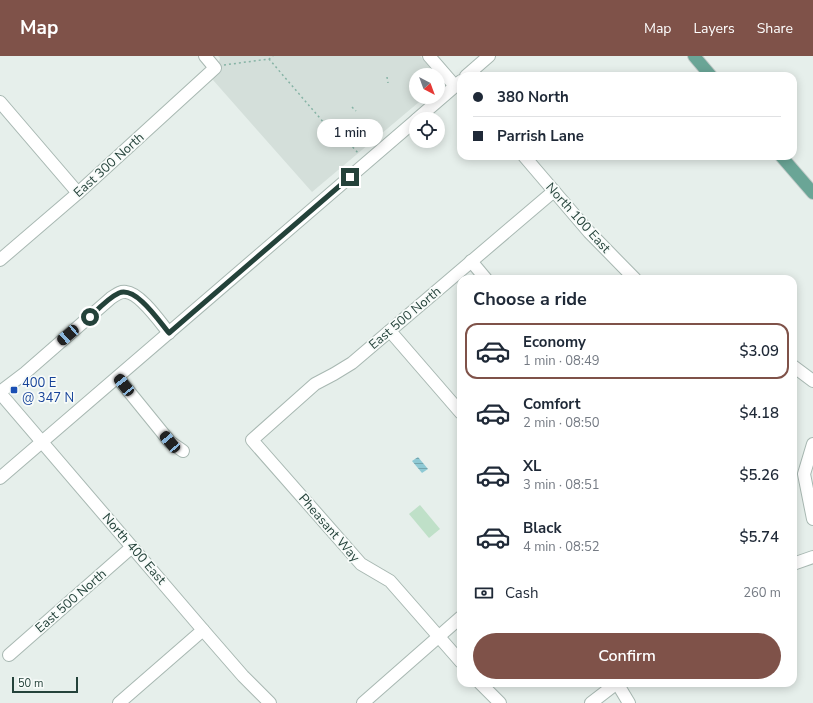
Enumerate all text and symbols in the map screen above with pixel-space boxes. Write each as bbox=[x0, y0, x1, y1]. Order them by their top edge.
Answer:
text: Map bbox=[20, 15, 58, 41]
text: Map bbox=[644, 19, 671, 38]
text: Layers bbox=[693, 19, 735, 38]
text: Share bbox=[757, 19, 793, 38]
north arrow bbox=[409, 68, 445, 104]
map controls bbox=[409, 68, 445, 148]
text: 380 North bbox=[497, 87, 569, 107]
button: locate bbox=[409, 112, 445, 148]
callout: 1 min bbox=[317, 119, 383, 147]
text: 1 min bbox=[333, 124, 367, 142]
text: Parrish Lane bbox=[497, 126, 584, 146]
street label: East 300 North bbox=[70, 129, 148, 201]
route end bbox=[341, 168, 359, 186]
street label: North 100 East bbox=[542, 179, 615, 257]
street label: East 500 North bbox=[365, 283, 445, 353]
text: Choose a ride bbox=[473, 287, 587, 311]
route start bbox=[81, 308, 99, 326]
car bbox=[55, 323, 81, 347]
text: Economy bbox=[523, 332, 586, 352]
icon: car bbox=[475, 333, 511, 369]
text: $3.09 bbox=[739, 341, 779, 361]
text: 1 min · 08:49 bbox=[523, 352, 599, 370]
car bbox=[112, 372, 136, 398]
place label: 400 E @ 347 N bbox=[22, 374, 74, 407]
marker: 400 E @ 347 N bbox=[9, 385, 19, 395]
text: Comfort bbox=[523, 394, 580, 414]
icon: car bbox=[475, 395, 511, 431]
text: $4.18 bbox=[739, 403, 779, 423]
text: 2 min · 08:50 bbox=[523, 414, 599, 432]
car bbox=[158, 429, 182, 455]
text: XL bbox=[523, 456, 542, 476]
icon: car bbox=[475, 457, 511, 493]
text: $5.26 bbox=[739, 465, 779, 485]
text: 3 min · 08:51 bbox=[523, 476, 599, 494]
street label: Pheasant Way bbox=[294, 490, 364, 566]
street label: North 400 East bbox=[98, 510, 170, 589]
text: Black bbox=[523, 518, 561, 538]
icon: car bbox=[475, 519, 511, 555]
text: $5.74 bbox=[739, 527, 779, 547]
text: 4 min · 08:52 bbox=[523, 538, 599, 556]
street label: East 500 North bbox=[32, 565, 110, 637]
icon: cash bbox=[473, 582, 495, 604]
text: Cash bbox=[505, 583, 539, 603]
text: 260 m bbox=[743, 584, 781, 602]
button: Confirm bbox=[473, 633, 781, 679]
scale bar bbox=[12, 675, 78, 694]
text: 50 m bbox=[18, 676, 43, 691]

